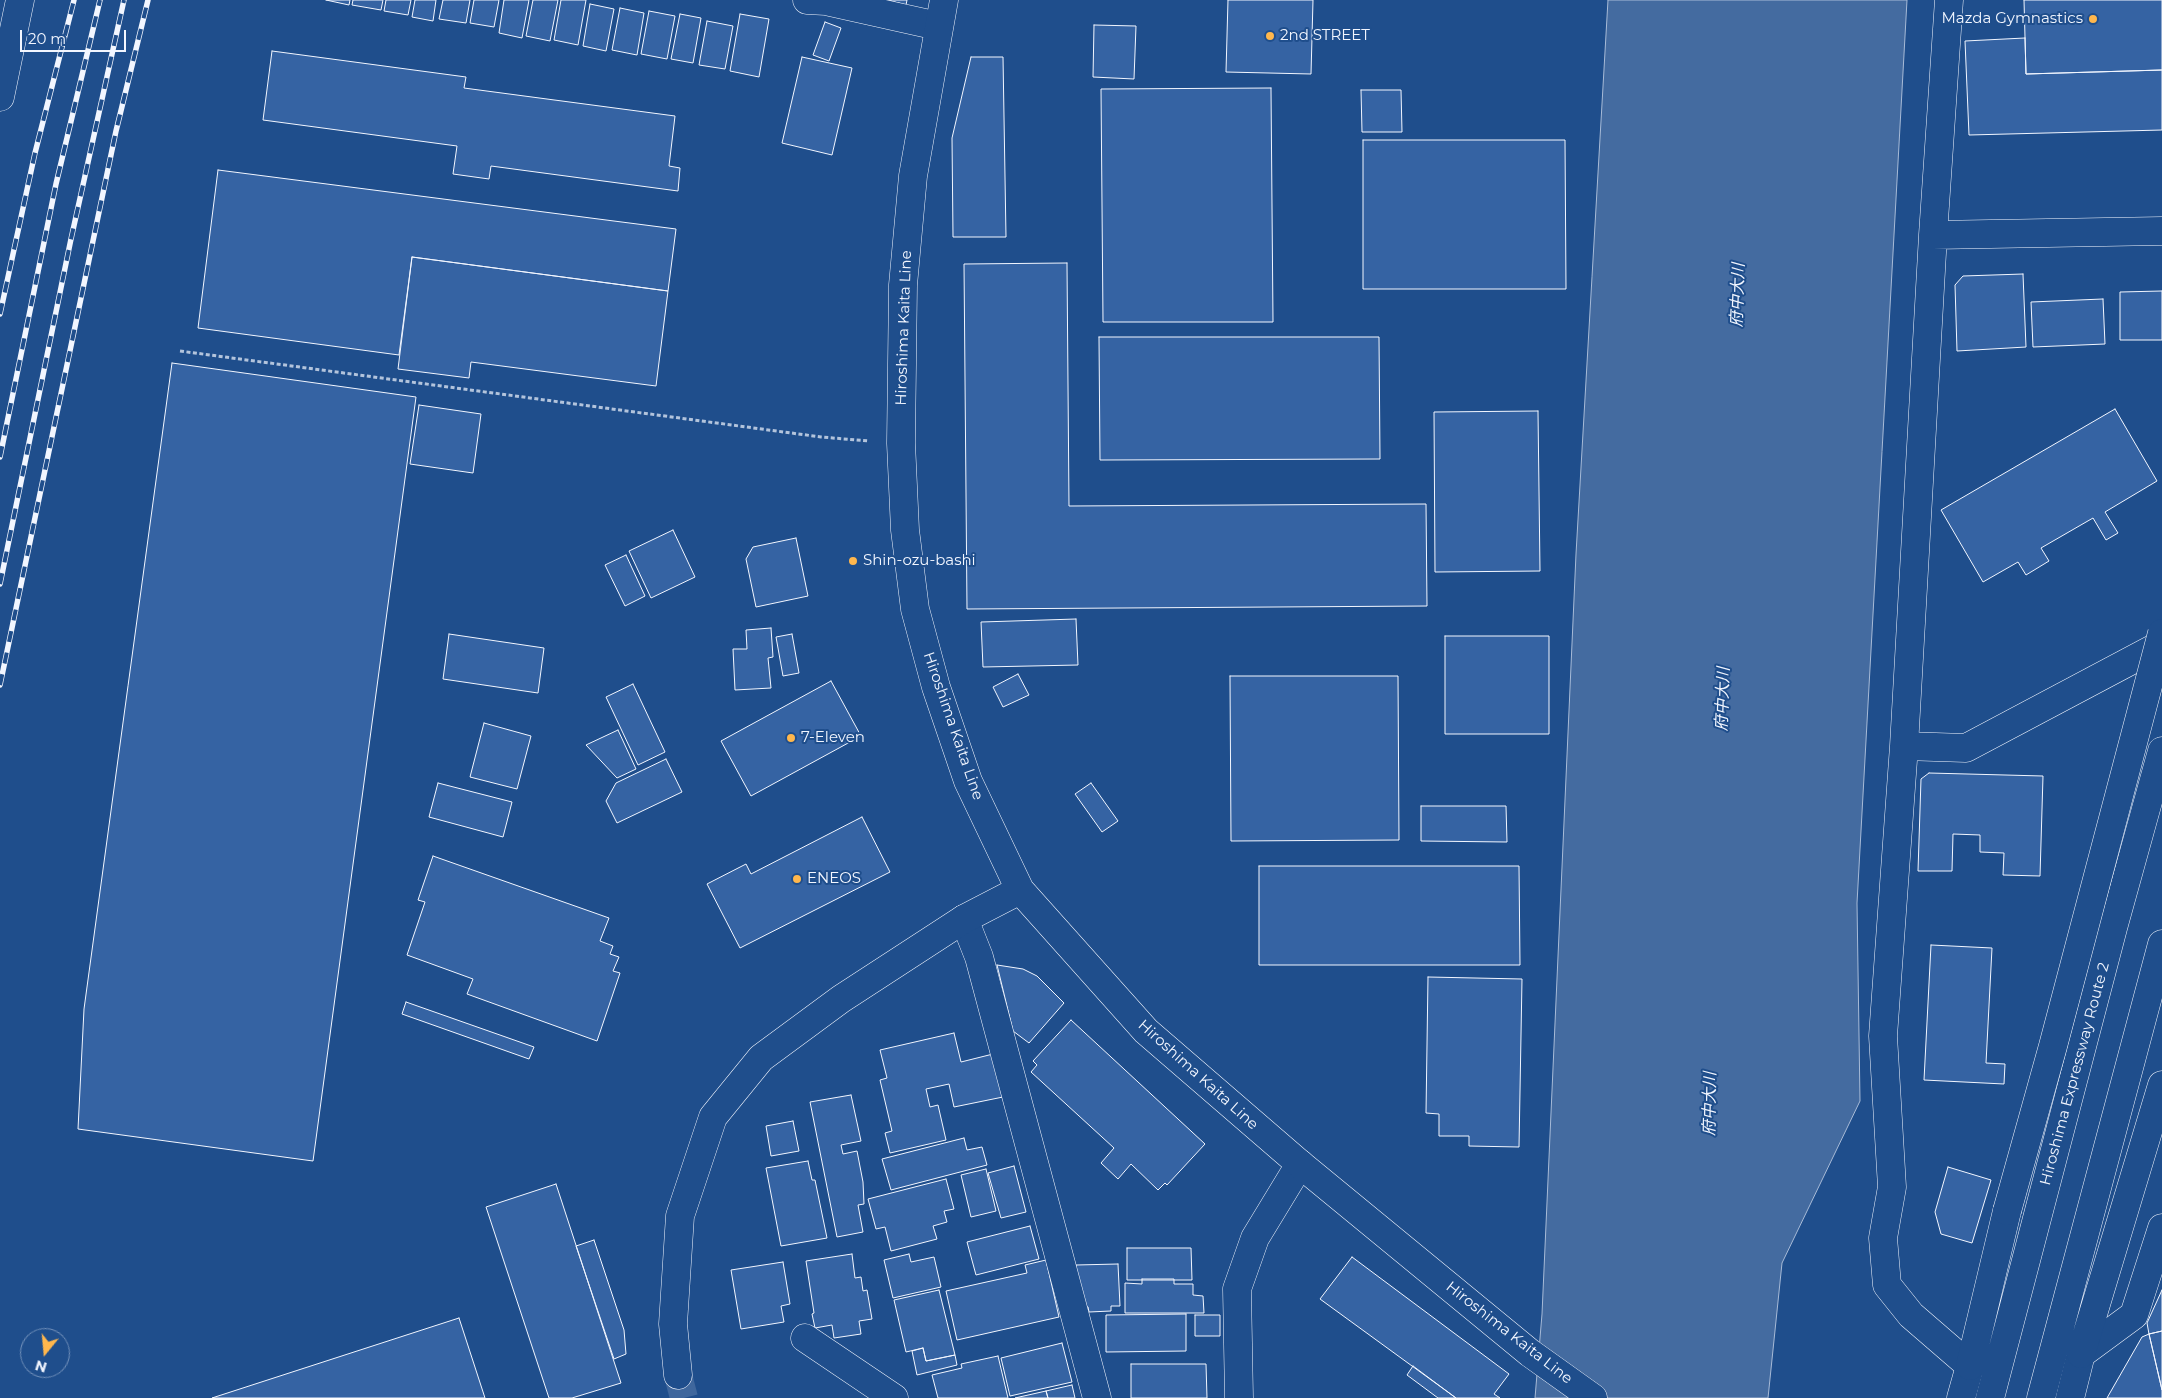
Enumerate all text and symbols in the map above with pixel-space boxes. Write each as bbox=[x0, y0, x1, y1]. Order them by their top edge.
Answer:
place label: Mazda Gymnastics bbox=[1942, 10, 2083, 28]
marker: Mazda Gymnastics bbox=[2087, 13, 2099, 25]
scale bar bbox=[22, 20, 129, 52]
place label: 2nd STREET bbox=[1280, 27, 1370, 45]
text: 20 m bbox=[28, 29, 66, 48]
marker: 2nd STREET bbox=[1264, 30, 1276, 42]
street label: Hiroshima Kaita Line bbox=[892, 250, 916, 406]
water label: 府中大川 bbox=[1727, 263, 1749, 327]
place label: Shin-ozu-bashi bbox=[863, 552, 976, 570]
marker: Shin-ozu-bashi bbox=[847, 555, 859, 567]
street label: Hiroshima Kaita Line bbox=[919, 650, 987, 802]
water label: 府中大川 bbox=[1712, 667, 1734, 731]
place label: 7-Eleven bbox=[801, 729, 865, 747]
marker: 7-Eleven bbox=[785, 732, 797, 744]
place label: ENEOS bbox=[807, 870, 861, 888]
marker: ENEOS bbox=[791, 873, 803, 885]
street label: Hiroshima Expressway Route 2 bbox=[2037, 961, 2113, 1187]
street label: Hiroshima Kaita Line bbox=[1134, 1016, 1262, 1134]
water label: 府中大川 bbox=[1700, 1072, 1720, 1136]
street label: Hiroshima Kaita Line bbox=[1442, 1278, 1576, 1388]
north arrow bbox=[20, 1328, 70, 1378]
text: N bbox=[33, 1356, 49, 1377]

